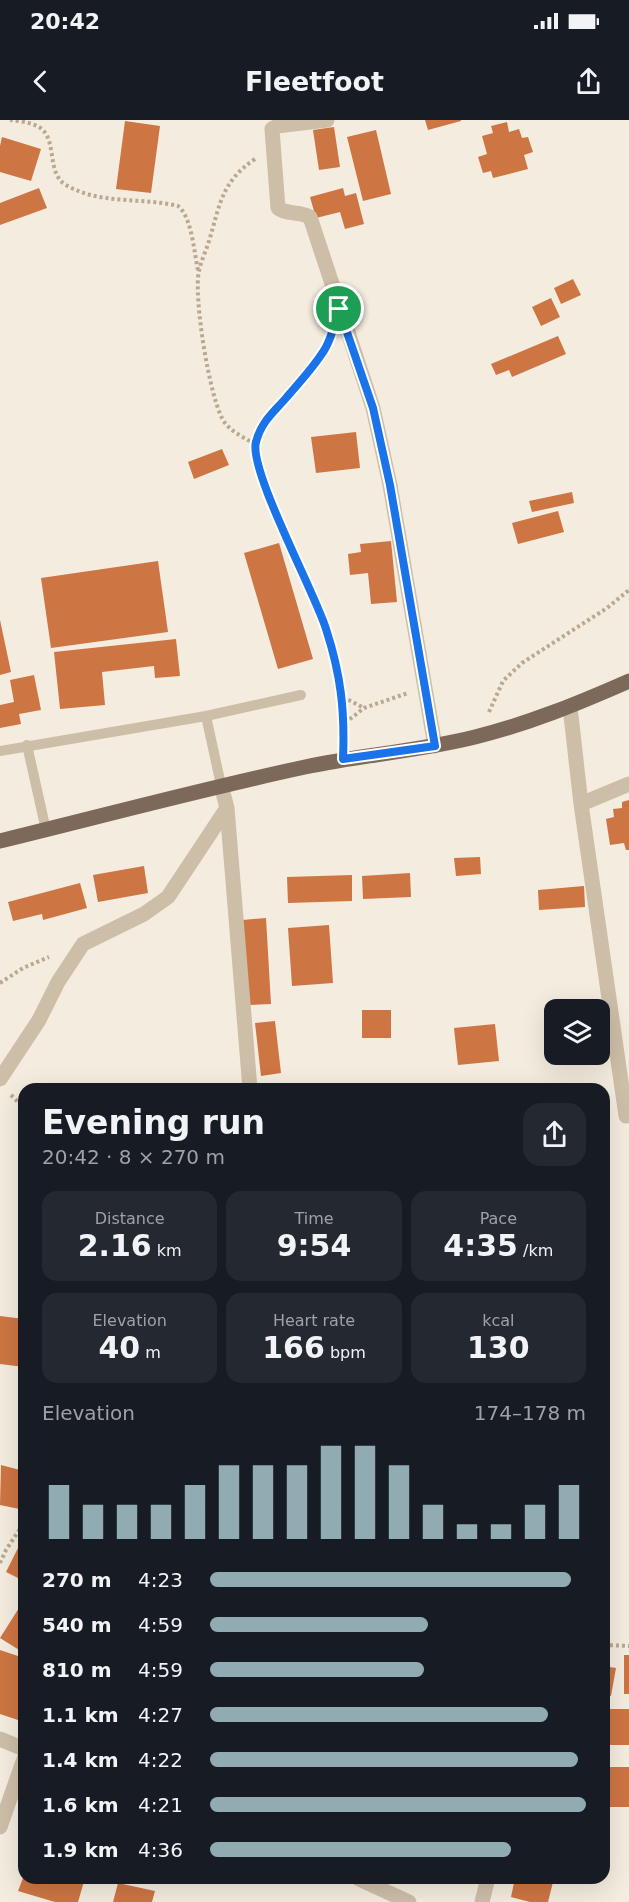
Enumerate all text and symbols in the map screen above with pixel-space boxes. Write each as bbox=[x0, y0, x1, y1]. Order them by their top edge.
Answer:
text: 20:42 bbox=[30, 9, 100, 34]
icon: back bbox=[24, 65, 57, 98]
icon: share bbox=[572, 65, 605, 98]
text: Fleetfoot bbox=[245, 66, 384, 97]
pin bbox=[313, 283, 364, 334]
icon: arrive bbox=[322, 292, 355, 325]
map controls bbox=[544, 999, 610, 1065]
button: layers bbox=[544, 999, 610, 1065]
text: Evening run bbox=[42, 1103, 265, 1142]
button: share bbox=[523, 1103, 586, 1166]
text: 20:42 · 8 × 270 m bbox=[42, 1145, 225, 1169]
text: Distance bbox=[95, 1209, 165, 1228]
text: Time bbox=[294, 1209, 334, 1228]
text: Pace bbox=[480, 1209, 517, 1228]
text: 2.16 bbox=[78, 1228, 152, 1263]
text: 9:54 bbox=[277, 1228, 351, 1263]
text: 4:35 bbox=[443, 1228, 518, 1263]
text: km bbox=[152, 1241, 182, 1260]
text: /km bbox=[518, 1241, 553, 1260]
text: Elevation bbox=[93, 1311, 167, 1330]
text: Heart rate bbox=[273, 1311, 355, 1330]
text: kcal bbox=[482, 1311, 514, 1330]
text: 40 bbox=[98, 1330, 140, 1365]
text: 166 bbox=[262, 1330, 325, 1365]
text: 130 bbox=[467, 1330, 530, 1365]
text: m bbox=[140, 1343, 161, 1362]
text: bpm bbox=[325, 1343, 366, 1362]
text: Elevation bbox=[42, 1401, 135, 1425]
text: 174–178 m bbox=[474, 1401, 586, 1425]
text: 270 m bbox=[42, 1568, 112, 1592]
text: 4:23 bbox=[138, 1568, 183, 1592]
text: 540 m bbox=[42, 1613, 112, 1637]
text: 4:59 bbox=[138, 1613, 183, 1637]
text: 810 m bbox=[42, 1658, 112, 1682]
text: 4:59 bbox=[138, 1658, 183, 1682]
text: 1.1 km bbox=[42, 1703, 119, 1727]
text: 4:27 bbox=[138, 1703, 183, 1727]
text: 1.4 km bbox=[42, 1748, 119, 1772]
text: 4:22 bbox=[138, 1748, 183, 1772]
text: 1.6 km bbox=[42, 1793, 119, 1817]
text: 4:21 bbox=[138, 1793, 183, 1817]
text: 1.9 km bbox=[42, 1838, 119, 1862]
text: 4:36 bbox=[138, 1838, 183, 1862]

